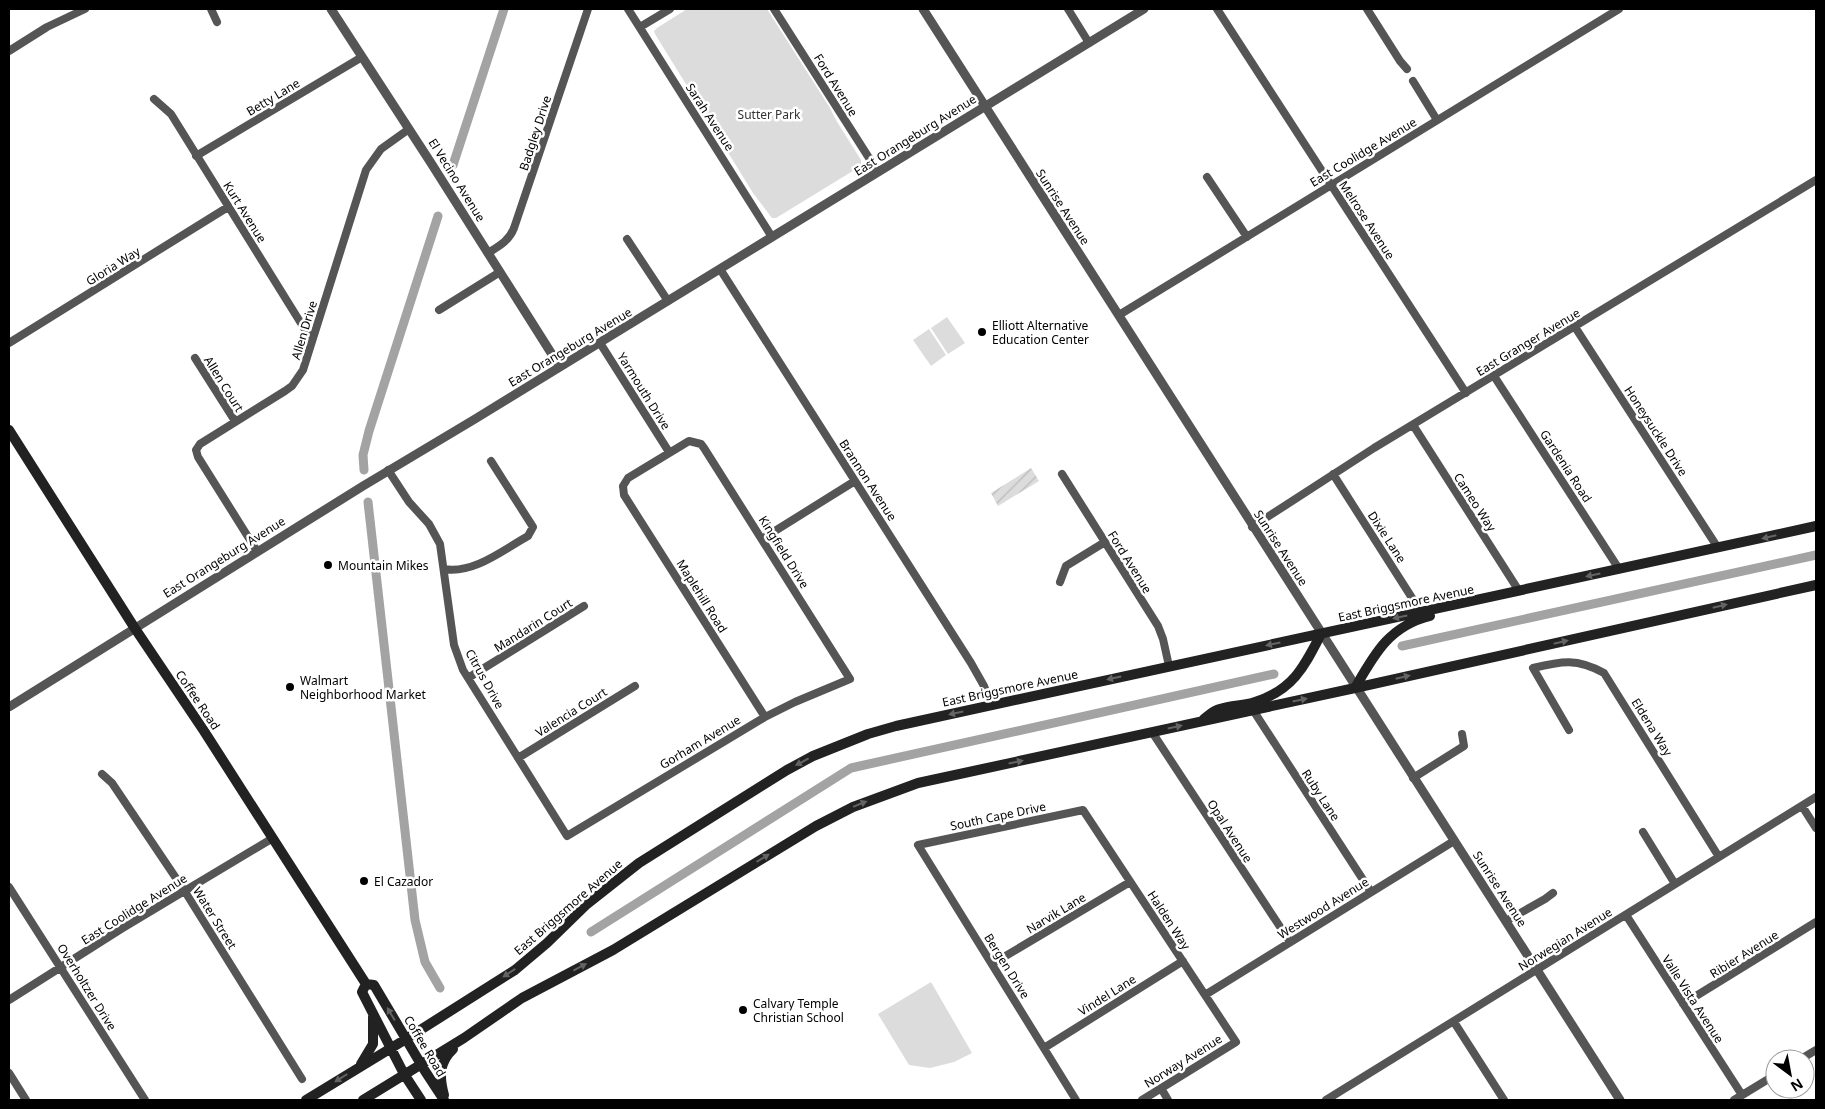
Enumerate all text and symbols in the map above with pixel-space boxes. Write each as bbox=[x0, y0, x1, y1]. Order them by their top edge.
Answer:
street label: Ford Avenue bbox=[810, 50, 862, 120]
street label: Betty Lane bbox=[243, 74, 303, 120]
street label: Sarah Avenue bbox=[682, 80, 738, 154]
street label: East Orangeburg Avenue bbox=[851, 90, 980, 180]
street label: Badgley Drive bbox=[515, 93, 555, 173]
park label: Sutter Park bbox=[738, 106, 801, 123]
street label: East Coolidge Avenue bbox=[1306, 113, 1420, 191]
street label: El Vecino Avenue bbox=[425, 135, 490, 225]
street label: Sunrise Avenue bbox=[1032, 166, 1094, 248]
street label: Melrose Avenue bbox=[1335, 177, 1399, 263]
street label: Kurt Avenue bbox=[219, 178, 271, 246]
street label: Gloria Way bbox=[83, 242, 144, 289]
street label: Allen Drive bbox=[287, 298, 321, 362]
street label: East Orangeburg Avenue bbox=[505, 303, 635, 391]
street label: East Granger Avenue bbox=[1473, 304, 1583, 380]
place label: Elliott Alternative Education Center bbox=[992, 317, 1089, 348]
marker: Elliott Alternative Education Center bbox=[976, 326, 988, 338]
street label: Yarmouth Drive bbox=[613, 349, 675, 433]
street label: Allen Court bbox=[200, 353, 248, 416]
street label: Honeysuckle Drive bbox=[1620, 383, 1692, 480]
street label: Gardenia Road bbox=[1536, 426, 1596, 506]
street label: Brannon Avenue bbox=[835, 436, 901, 524]
street label: Cameo Way bbox=[1450, 469, 1501, 535]
street label: Sunrise Avenue bbox=[1250, 507, 1312, 589]
street label: Dixie Lane bbox=[1364, 508, 1410, 566]
street label: East Orangeburg Avenue bbox=[160, 512, 289, 602]
street label: Kingfield Drive bbox=[755, 512, 813, 592]
street label: Ford Avenue bbox=[1104, 527, 1156, 597]
one-way arrow bbox=[1760, 533, 1776, 541]
street label: Maplehill Road bbox=[673, 556, 731, 636]
place label: Mountain Mikes bbox=[338, 557, 429, 574]
marker: Mountain Mikes bbox=[322, 559, 334, 571]
one-way arrow bbox=[1585, 571, 1600, 579]
street label: East Briggsmore Avenue bbox=[1337, 580, 1476, 626]
street label: Mandarin Court bbox=[491, 594, 576, 656]
one-way arrow bbox=[1712, 602, 1727, 610]
one-way arrow bbox=[1391, 613, 1407, 621]
one-way arrow bbox=[1554, 638, 1569, 646]
one-way arrow bbox=[1266, 640, 1281, 648]
street label: Citrus Drive bbox=[462, 646, 509, 712]
street label: East Briggsmore Avenue bbox=[941, 665, 1080, 711]
street label: Coffee Road bbox=[172, 667, 224, 733]
place label: Walmart Neighborhood Market bbox=[300, 672, 427, 703]
one-way arrow bbox=[1395, 673, 1411, 681]
one-way arrow bbox=[1107, 674, 1122, 682]
marker: Walmart Neighborhood Market bbox=[284, 681, 296, 693]
street label: Valencia Court bbox=[532, 683, 611, 741]
street label: Eldena Way bbox=[1628, 695, 1677, 760]
one-way arrow bbox=[1293, 696, 1308, 704]
one-way arrow bbox=[947, 709, 963, 717]
street label: Gorham Avenue bbox=[656, 711, 744, 773]
one-way arrow bbox=[1167, 723, 1183, 731]
one-way arrow bbox=[794, 758, 809, 766]
one-way arrow bbox=[1009, 758, 1024, 766]
street label: Ruby Lane bbox=[1298, 766, 1344, 824]
street label: Opal Avenue bbox=[1203, 796, 1257, 866]
street label: South Cape Drive bbox=[949, 798, 1048, 834]
one-way arrow bbox=[853, 800, 867, 808]
street label: Sunrise Avenue bbox=[1469, 848, 1531, 930]
one-way arrow bbox=[756, 853, 769, 863]
street label: East Briggsmore Avenue bbox=[510, 855, 626, 959]
street label: East Coolidge Avenue bbox=[78, 869, 190, 948]
place label: El Cazador bbox=[374, 873, 433, 890]
street label: Westwood Avenue bbox=[1274, 873, 1372, 943]
marker: El Cazador bbox=[358, 875, 370, 887]
street label: Water Street bbox=[189, 884, 241, 953]
street label: Halden Way bbox=[1144, 887, 1195, 954]
street label: Narvik Lane bbox=[1023, 888, 1089, 937]
street label: Norwegian Avenue bbox=[1515, 903, 1615, 975]
street label: Ribier Avenue bbox=[1706, 926, 1782, 982]
street label: Bergen Drive bbox=[980, 930, 1034, 1002]
street label: Overholtzer Drive bbox=[53, 940, 121, 1034]
street label: Valle Vista Avenue bbox=[1658, 952, 1728, 1047]
one-way arrow bbox=[573, 963, 588, 971]
one-way arrow bbox=[502, 969, 515, 978]
street label: Vindel Lane bbox=[1075, 970, 1139, 1020]
place label: Calvary Temple Christian School bbox=[753, 995, 844, 1026]
marker: Calvary Temple Christian School bbox=[737, 1004, 749, 1016]
one-way arrow bbox=[387, 1007, 396, 1020]
street label: Coffee Road bbox=[400, 1012, 450, 1080]
street label: Norway Avenue bbox=[1141, 1030, 1225, 1092]
north arrow bbox=[1765, 1049, 1815, 1099]
one-way arrow bbox=[335, 1074, 348, 1083]
text: N bbox=[1787, 1074, 1807, 1097]

